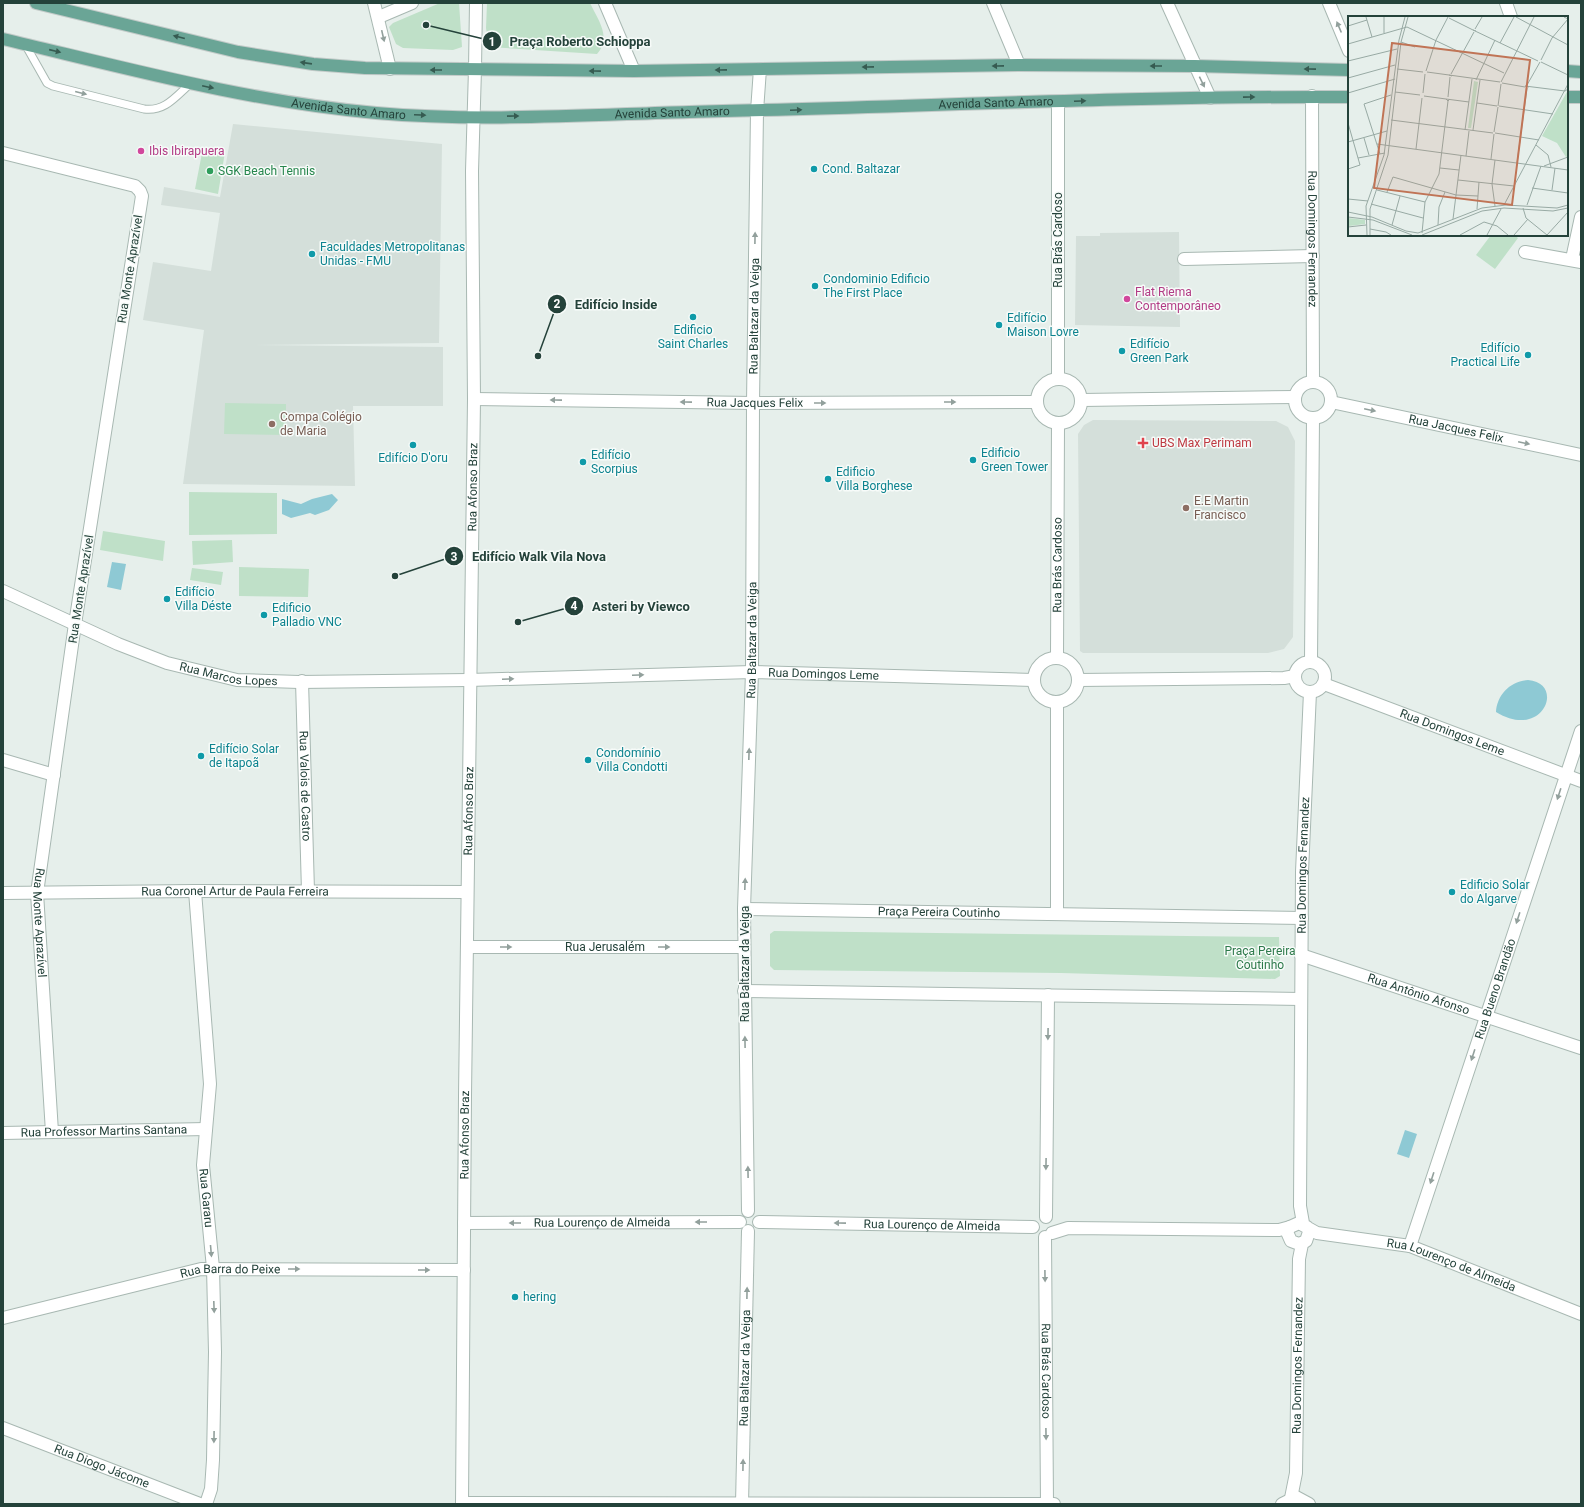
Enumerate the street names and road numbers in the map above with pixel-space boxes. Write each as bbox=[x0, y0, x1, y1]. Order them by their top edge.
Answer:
street label: Avenida Santo Amaro bbox=[938, 94, 1054, 112]
street label: Avenida Santo Amaro bbox=[290, 96, 406, 122]
street label: Avenida Santo Amaro bbox=[614, 104, 730, 122]
street label: Rua Domingos Fernandez bbox=[1305, 170, 1320, 308]
street label: Rua Brás Cardoso bbox=[1051, 192, 1065, 288]
street label: Rua Monte Aprazível bbox=[115, 214, 145, 324]
street label: Rua Baltazar da Veiga bbox=[746, 258, 762, 375]
street label: Rua Jacques Felix bbox=[707, 395, 803, 410]
street label: Rua Jacques Felix bbox=[1407, 412, 1505, 445]
street label: Rua Afonso Braz bbox=[465, 442, 480, 532]
street label: Rua Brás Cardoso bbox=[1050, 517, 1065, 613]
street label: Rua Monte Aprazível bbox=[66, 534, 96, 644]
street label: Rua Baltazar da Veiga bbox=[744, 582, 759, 699]
street label: Rua Marcos Lopes bbox=[178, 659, 278, 688]
street label: Rua Domingos Leme bbox=[768, 665, 879, 683]
street label: Rua Domingos Leme bbox=[1398, 706, 1507, 759]
street label: Rua Valois de Castro bbox=[296, 730, 314, 842]
street label: Rua Afonso Braz bbox=[461, 766, 476, 856]
street label: Rua Domingos Fernandez bbox=[1295, 796, 1312, 934]
street label: Rua Monte Aprazível bbox=[30, 867, 49, 978]
street label: Rua Coronel Artur de Paula Ferreira bbox=[141, 884, 329, 899]
street label: Praça Pereira Coutinho bbox=[878, 904, 1000, 920]
street label: Rua Baltazar da Veiga bbox=[738, 906, 752, 1022]
street label: Rua Bueno Brandão bbox=[1472, 937, 1519, 1041]
street label: Rua Jerusalém bbox=[565, 940, 645, 954]
street label: Rua Antônio Afonso bbox=[1366, 971, 1472, 1018]
street label: Rua Afonso Braz bbox=[457, 1090, 472, 1179]
street label: Rua Professor Martins Santana bbox=[21, 1122, 187, 1140]
street label: Rua Gararu bbox=[196, 1168, 216, 1228]
street label: Rua Lourenço de Almeida bbox=[534, 1215, 670, 1230]
street label: Rua Lourenço de Almeida bbox=[864, 1217, 1000, 1233]
street label: Rua Lourenço de Almeida bbox=[1386, 1236, 1518, 1294]
street label: Rua Barra do Peixe bbox=[179, 1262, 280, 1281]
street label: Rua Domingos Fernandez bbox=[1290, 1297, 1305, 1434]
street label: Rua Baltazar da Veiga bbox=[737, 1310, 753, 1427]
street label: Rua Brás Cardoso bbox=[1039, 1323, 1053, 1419]
street label: Rua Diogo Jácome bbox=[52, 1441, 152, 1491]

